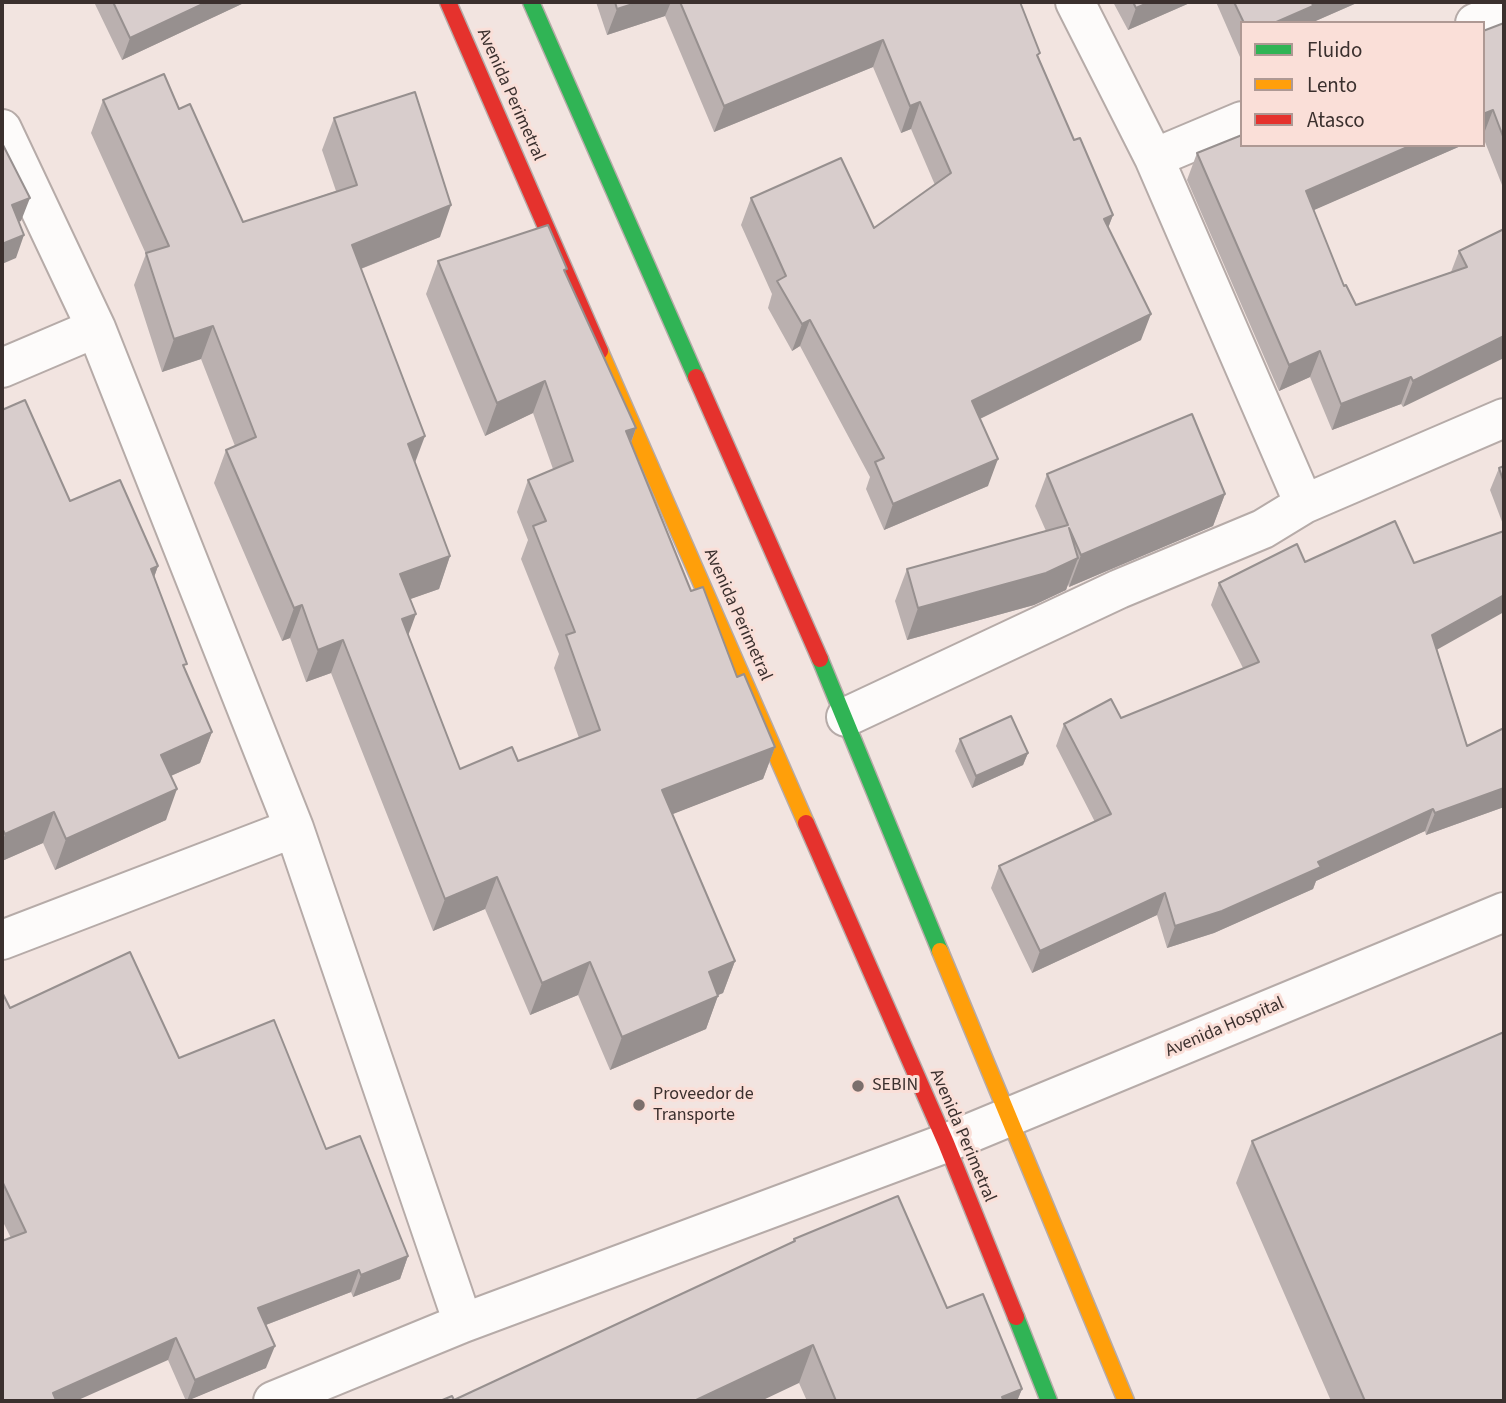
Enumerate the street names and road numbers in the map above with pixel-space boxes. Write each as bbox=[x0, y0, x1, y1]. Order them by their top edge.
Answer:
street label: Avenida Perimetral bbox=[471, 26, 549, 164]
street label: Avenida Perimetral bbox=[698, 546, 776, 684]
street label: Avenida Hospital bbox=[1163, 993, 1287, 1063]
street label: Avenida Perimetral bbox=[924, 1066, 1000, 1206]

